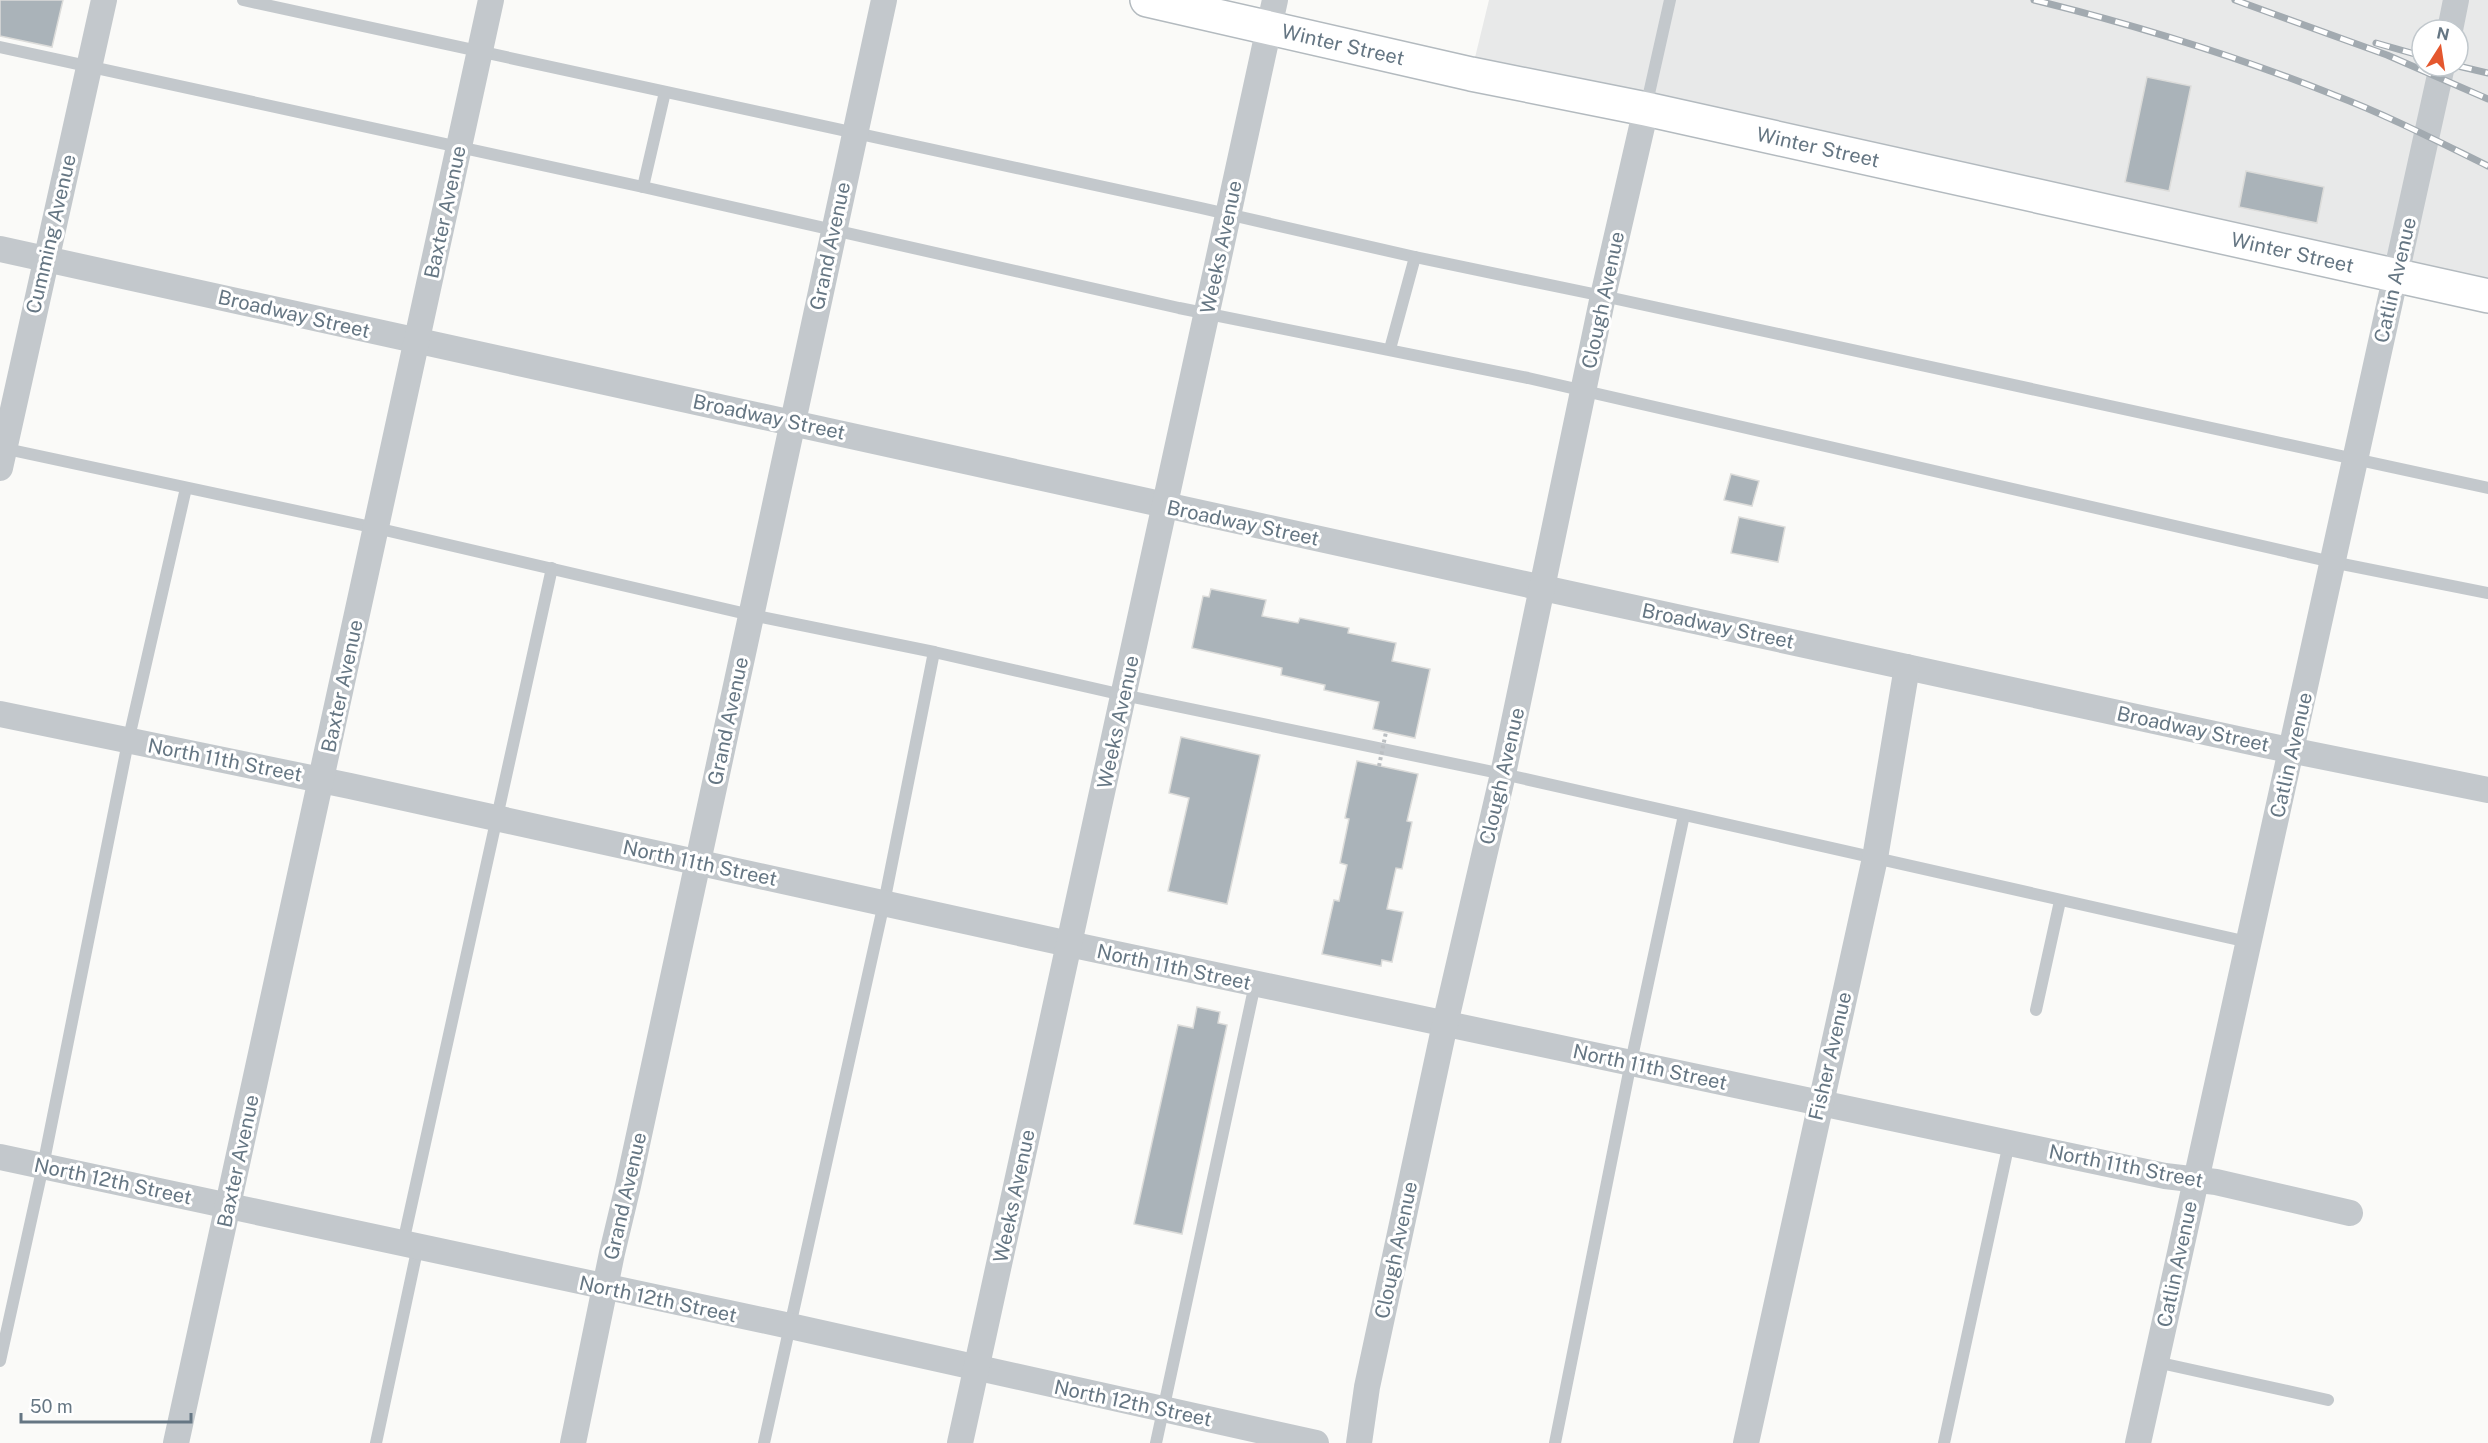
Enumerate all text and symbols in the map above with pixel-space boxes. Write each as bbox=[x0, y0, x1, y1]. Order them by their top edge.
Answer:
north arrow bbox=[2410, 18, 2470, 78]
street label: Winter Street bbox=[1279, 19, 1407, 70]
text: N bbox=[2435, 23, 2451, 44]
street label: Winter Street bbox=[1754, 122, 1882, 172]
street label: Baxter Avenue bbox=[419, 143, 471, 281]
street label: Cumming Avenue bbox=[21, 152, 81, 316]
street label: Weeks Avenue bbox=[1195, 178, 1247, 316]
street label: Grand Avenue bbox=[805, 180, 855, 312]
street label: Catlin Avenue bbox=[2369, 215, 2421, 345]
street label: Winter Street bbox=[2229, 227, 2356, 278]
street label: Clough Avenue bbox=[1577, 229, 1629, 371]
street label: Broadway Street bbox=[216, 285, 372, 343]
street label: Broadway Street bbox=[691, 389, 847, 445]
street label: Broadway Street bbox=[1165, 495, 1321, 551]
street label: Broadway Street bbox=[1640, 598, 1796, 654]
street label: Baxter Avenue bbox=[316, 617, 368, 755]
street label: Weeks Avenue bbox=[1092, 653, 1144, 791]
street label: Grand Avenue bbox=[703, 655, 753, 787]
street label: Catlin Avenue bbox=[2265, 690, 2317, 820]
street label: Broadway Street bbox=[2115, 701, 2271, 757]
street label: Clough Avenue bbox=[1475, 705, 1529, 847]
street label: North 11th Street bbox=[146, 733, 304, 787]
street label: North 11th Street bbox=[621, 835, 779, 891]
street label: North 11th Street bbox=[1095, 939, 1253, 995]
street label: Fisher Avenue bbox=[1804, 989, 1856, 1123]
street label: North 11th Street bbox=[1571, 1039, 1729, 1095]
street label: Baxter Avenue bbox=[212, 1092, 264, 1230]
street label: Weeks Avenue bbox=[988, 1127, 1040, 1265]
street label: Grand Avenue bbox=[599, 1130, 651, 1262]
street label: North 11th Street bbox=[2047, 1139, 2205, 1193]
street label: North 12th Street bbox=[32, 1153, 194, 1209]
street label: Clough Avenue bbox=[1370, 1179, 1422, 1321]
street label: Catlin Avenue bbox=[2152, 1199, 2202, 1329]
street label: North 12th Street bbox=[577, 1271, 739, 1327]
street label: North 12th Street bbox=[1052, 1375, 1214, 1431]
scale bar bbox=[21, 1386, 190, 1424]
text: 50 m bbox=[30, 1396, 73, 1417]

